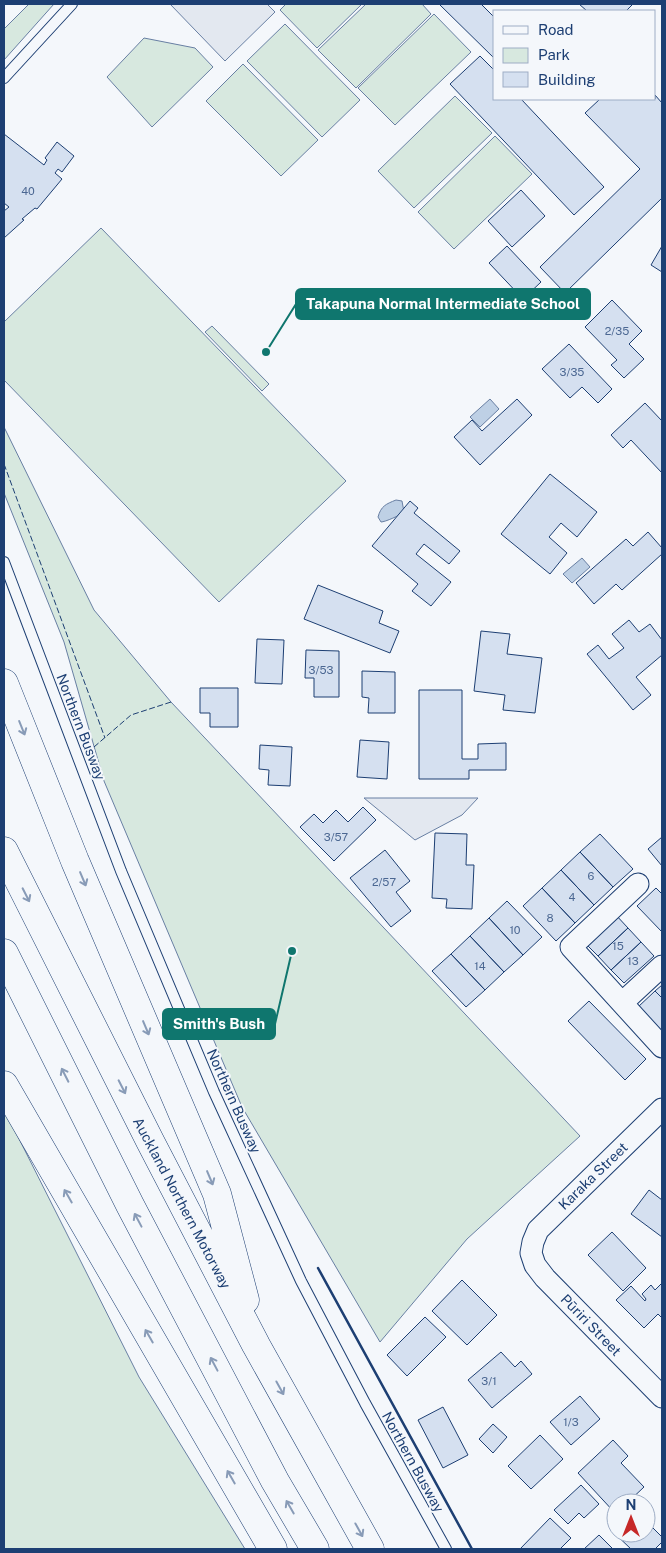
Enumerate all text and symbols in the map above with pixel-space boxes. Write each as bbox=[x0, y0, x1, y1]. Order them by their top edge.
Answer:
legend bbox=[493, 10, 656, 100]
text: Road bbox=[538, 21, 574, 38]
text: Park bbox=[538, 46, 570, 63]
text: Building bbox=[538, 71, 596, 88]
house number: 40 bbox=[21, 185, 35, 197]
callout: Takapuna Normal Intermediate School bbox=[296, 289, 590, 319]
text: Takapuna Normal Intermediate School bbox=[306, 295, 580, 312]
house number: 2/35 bbox=[605, 325, 629, 337]
house number: 3/35 bbox=[560, 366, 584, 378]
house number: 3/53 bbox=[309, 664, 333, 676]
street label: Northern Busway bbox=[53, 672, 109, 783]
one-way arrow bbox=[18, 720, 27, 735]
house number: 3/57 bbox=[324, 831, 349, 843]
house number: 6 bbox=[588, 870, 595, 882]
one-way arrow bbox=[78, 871, 88, 886]
house number: 2/57 bbox=[372, 876, 396, 888]
one-way arrow bbox=[21, 887, 31, 902]
house number: 4 bbox=[569, 891, 576, 903]
house number: 8 bbox=[546, 912, 554, 924]
house number: 10 bbox=[509, 924, 521, 936]
house number: 15 bbox=[612, 940, 624, 952]
house number: 13 bbox=[627, 955, 639, 967]
house number: 14 bbox=[474, 960, 486, 972]
callout: Smith's Bush bbox=[163, 1009, 275, 1039]
text: Smith's Bush bbox=[173, 1015, 265, 1032]
one-way arrow bbox=[142, 1020, 152, 1035]
street label: Northern Busway bbox=[204, 1046, 264, 1156]
one-way arrow bbox=[60, 1068, 69, 1083]
one-way arrow bbox=[118, 1079, 127, 1094]
street label: Auckland Northern Motorway bbox=[130, 1115, 234, 1292]
street label: Karaka Street bbox=[555, 1139, 631, 1213]
one-way arrow bbox=[206, 1170, 215, 1185]
one-way arrow bbox=[62, 1189, 72, 1203]
one-way arrow bbox=[133, 1213, 142, 1228]
street label: Pūriri Street bbox=[558, 1291, 624, 1359]
one-way arrow bbox=[144, 1329, 154, 1344]
one-way arrow bbox=[209, 1357, 218, 1372]
house number: 3/1 bbox=[481, 1375, 497, 1387]
one-way arrow bbox=[275, 1380, 285, 1395]
street label: Northern Busway bbox=[379, 1409, 447, 1515]
house number: 1/3 bbox=[563, 1416, 579, 1428]
one-way arrow bbox=[225, 1470, 235, 1485]
north arrow bbox=[606, 1493, 656, 1543]
text: N bbox=[626, 1497, 636, 1513]
one-way arrow bbox=[285, 1501, 295, 1515]
one-way arrow bbox=[354, 1522, 364, 1537]

